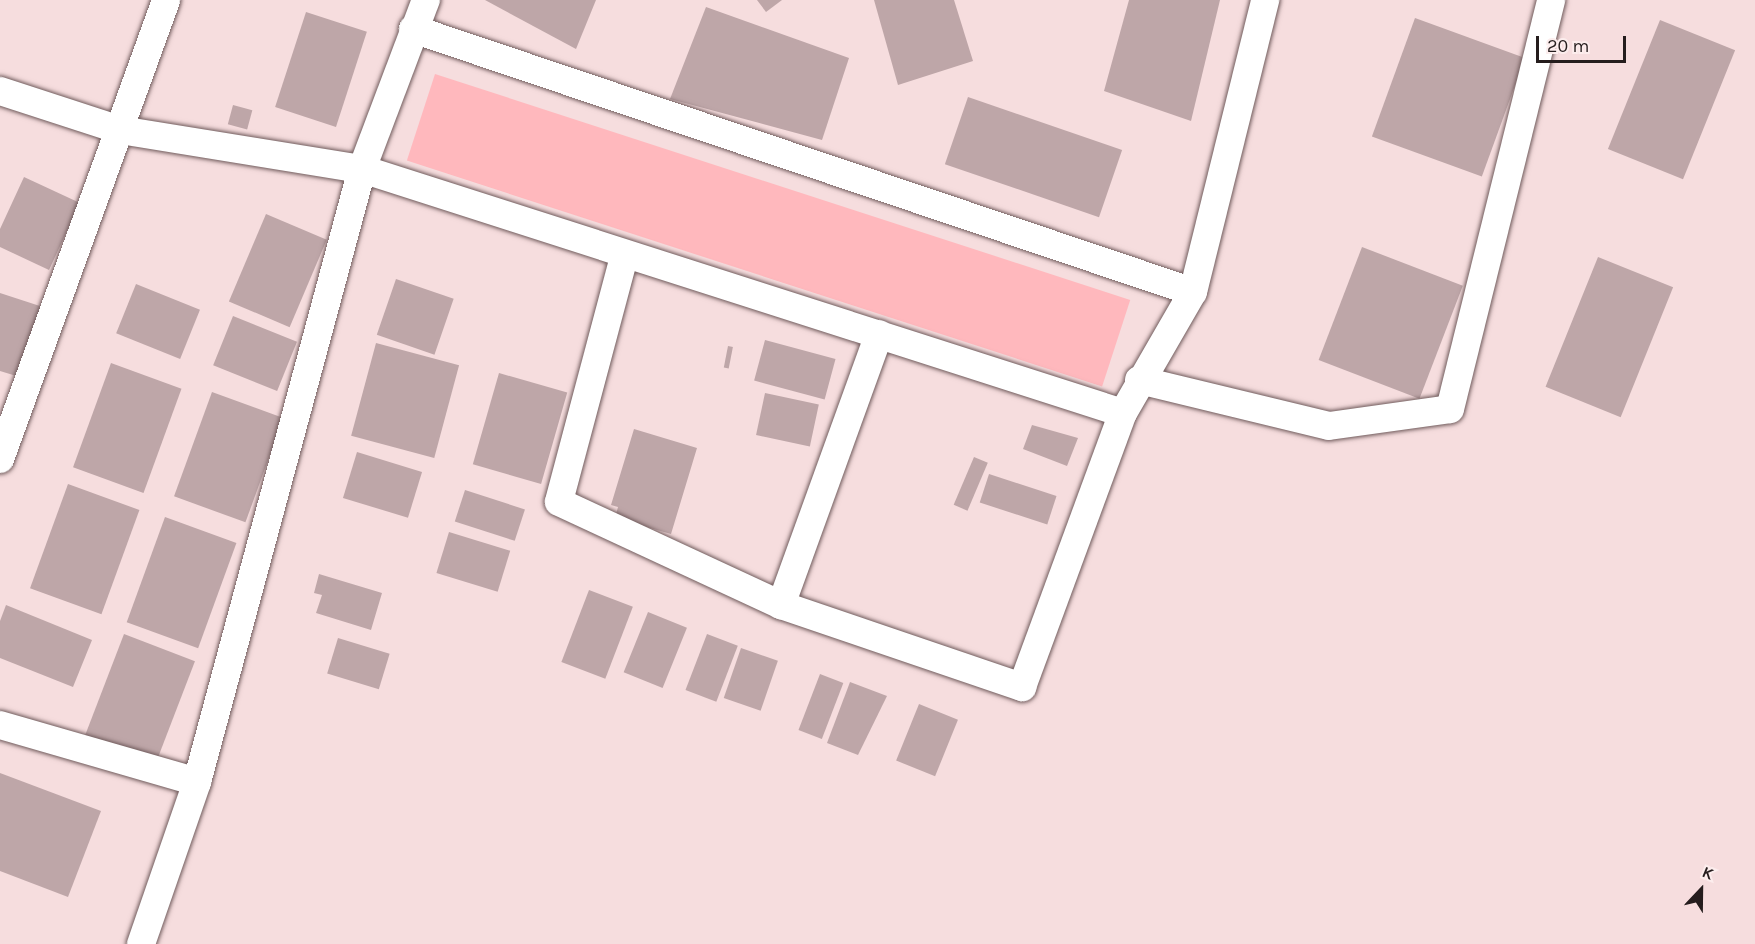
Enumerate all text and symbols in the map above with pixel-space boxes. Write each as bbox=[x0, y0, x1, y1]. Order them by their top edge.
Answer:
scale bar bbox=[1539, 24, 1629, 62]
text: 20 m bbox=[1547, 35, 1589, 57]
north arrow bbox=[1671, 860, 1731, 920]
text: K bbox=[1700, 862, 1716, 884]

